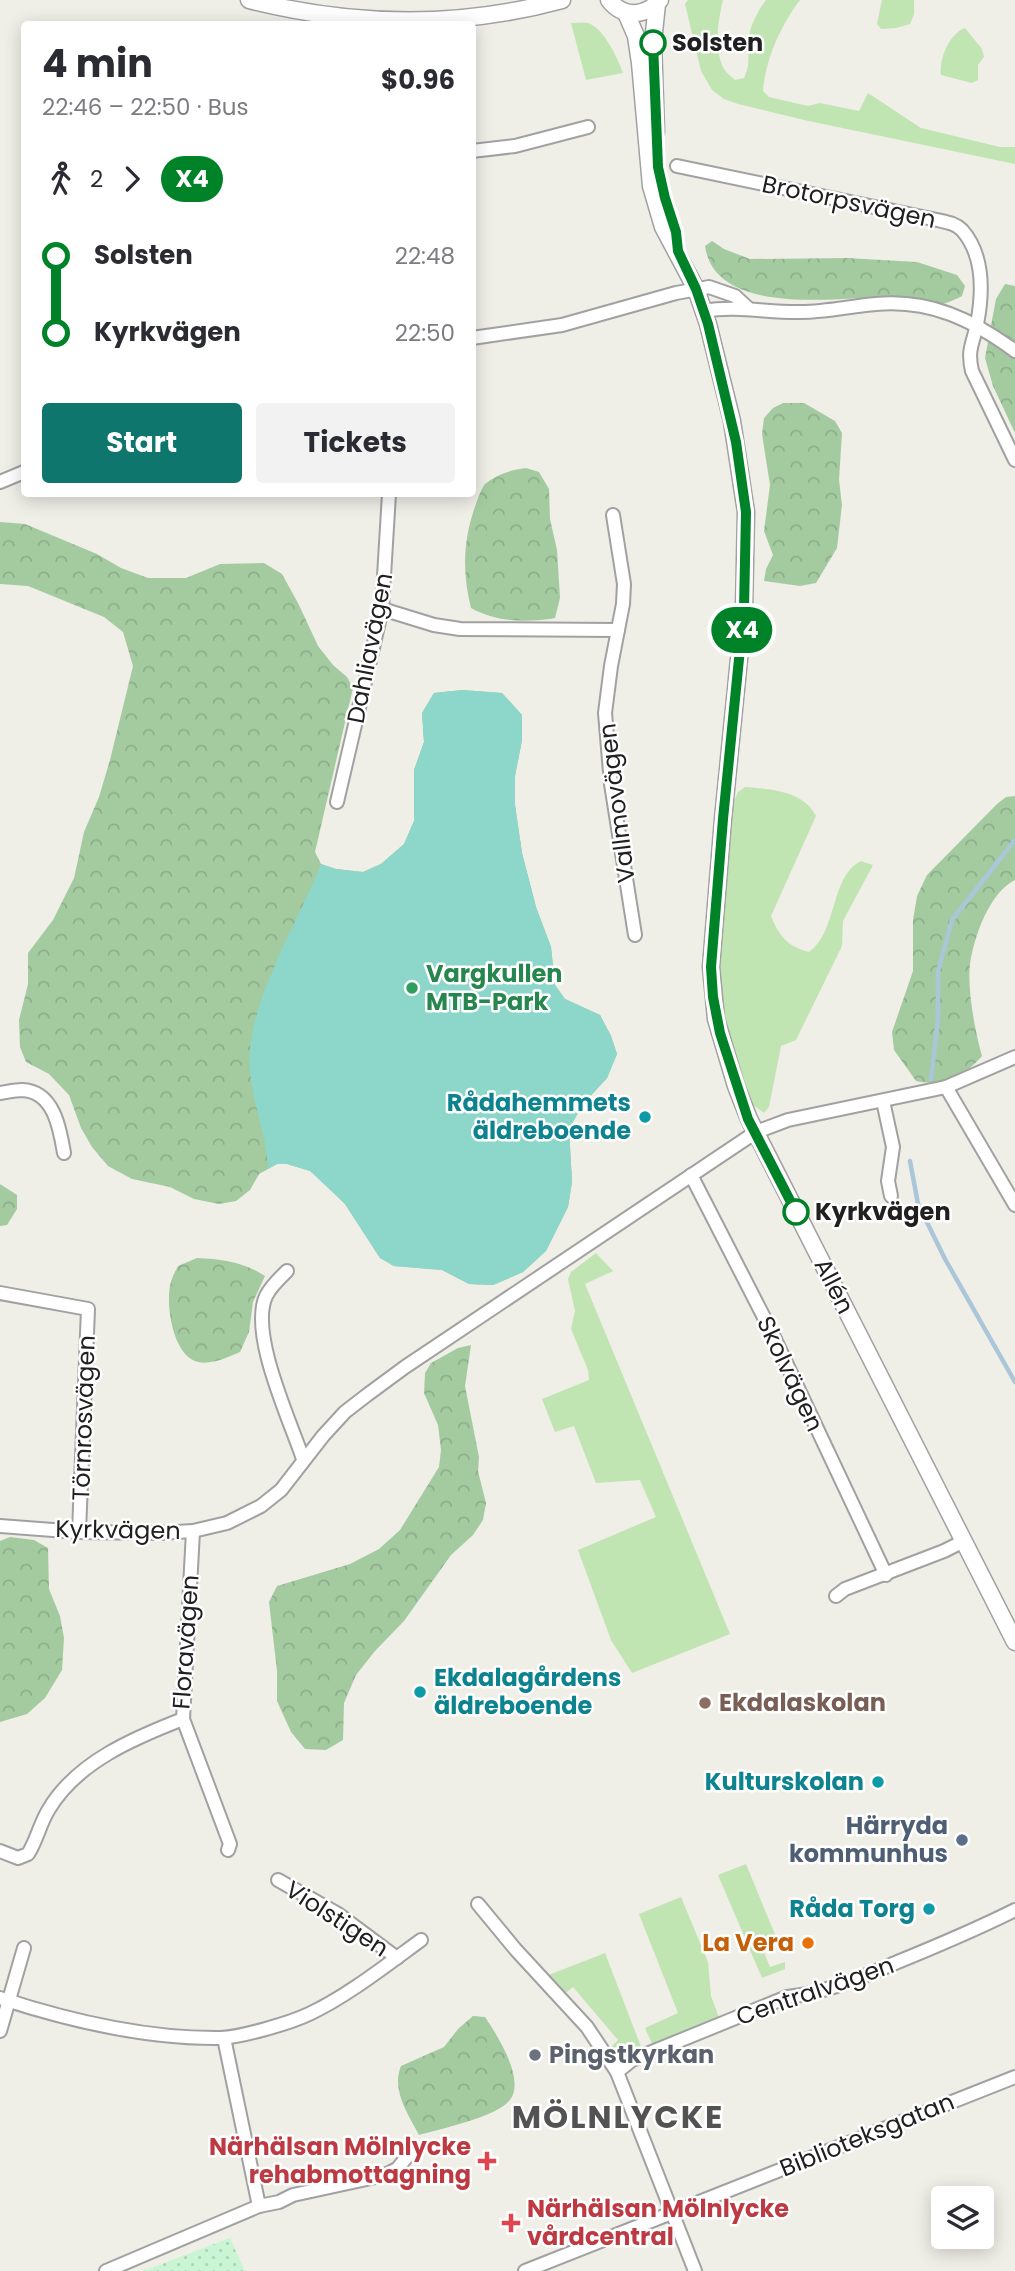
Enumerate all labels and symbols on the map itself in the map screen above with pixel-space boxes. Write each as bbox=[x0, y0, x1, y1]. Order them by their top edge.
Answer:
place label: Solsten bbox=[672, 26, 763, 59]
marker: Solsten bbox=[640, 30, 666, 56]
street label: Brotorpsvägen bbox=[759, 167, 939, 236]
street label: Dahliavägen bbox=[339, 570, 400, 726]
line badge: X4 bbox=[710, 607, 774, 653]
street label: Vallmovägen bbox=[590, 721, 643, 885]
place label: Vargkullen MTB-Park bbox=[426, 957, 563, 1018]
marker: Vargkullen MTB-Park bbox=[404, 980, 420, 996]
place label: Rådahemmets äldreboende bbox=[447, 1086, 631, 1147]
marker: Rådahemmets äldreboende bbox=[637, 1109, 653, 1125]
place label: Kyrkvägen bbox=[815, 1195, 951, 1228]
marker: Kyrkvägen bbox=[783, 1199, 809, 1225]
street label: Allén bbox=[807, 1252, 862, 1319]
street label: Skolvägen bbox=[749, 1311, 832, 1437]
street label: Törnrosvägen bbox=[64, 1335, 103, 1501]
street label: Kyrkvägen bbox=[55, 1512, 181, 1547]
street label: Floravägen bbox=[164, 1574, 207, 1710]
place label: Ekdalagårdens äldreboende bbox=[434, 1661, 621, 1722]
marker: Ekdalagårdens äldreboende bbox=[412, 1684, 428, 1700]
place label: Ekdalaskolan bbox=[719, 1686, 886, 1719]
marker: Ekdalaskolan bbox=[697, 1695, 713, 1711]
place label: Kulturskolan bbox=[705, 1765, 864, 1798]
marker: Kulturskolan bbox=[870, 1774, 886, 1790]
place label: Härryda kommunhus bbox=[789, 1809, 948, 1870]
marker: Härryda kommunhus bbox=[954, 1832, 970, 1848]
street label: Violstigen bbox=[279, 1873, 395, 1964]
place label: Råda Torg bbox=[789, 1892, 915, 1925]
marker: Råda Torg bbox=[921, 1901, 937, 1917]
place label: La Vera bbox=[702, 1926, 794, 1959]
marker: La Vera bbox=[800, 1935, 816, 1951]
street label: Centralvägen bbox=[732, 1948, 898, 2033]
place label: Pingstkyrkan bbox=[549, 2038, 714, 2071]
marker: Pingstkyrkan bbox=[527, 2047, 543, 2063]
street label: Biblioteksgatan bbox=[775, 2085, 959, 2185]
district label: MÖLNLYCKE bbox=[512, 2094, 724, 2139]
place label: Närhälsan Mölnlycke rehabmottagning bbox=[209, 2130, 471, 2191]
marker: Närhälsan Mölnlycke rehabmottagning bbox=[477, 2151, 497, 2171]
place label: Närhälsan Mölnlycke vårdcentral bbox=[527, 2192, 789, 2253]
marker: Närhälsan Mölnlycke vårdcentral bbox=[501, 2213, 521, 2233]

